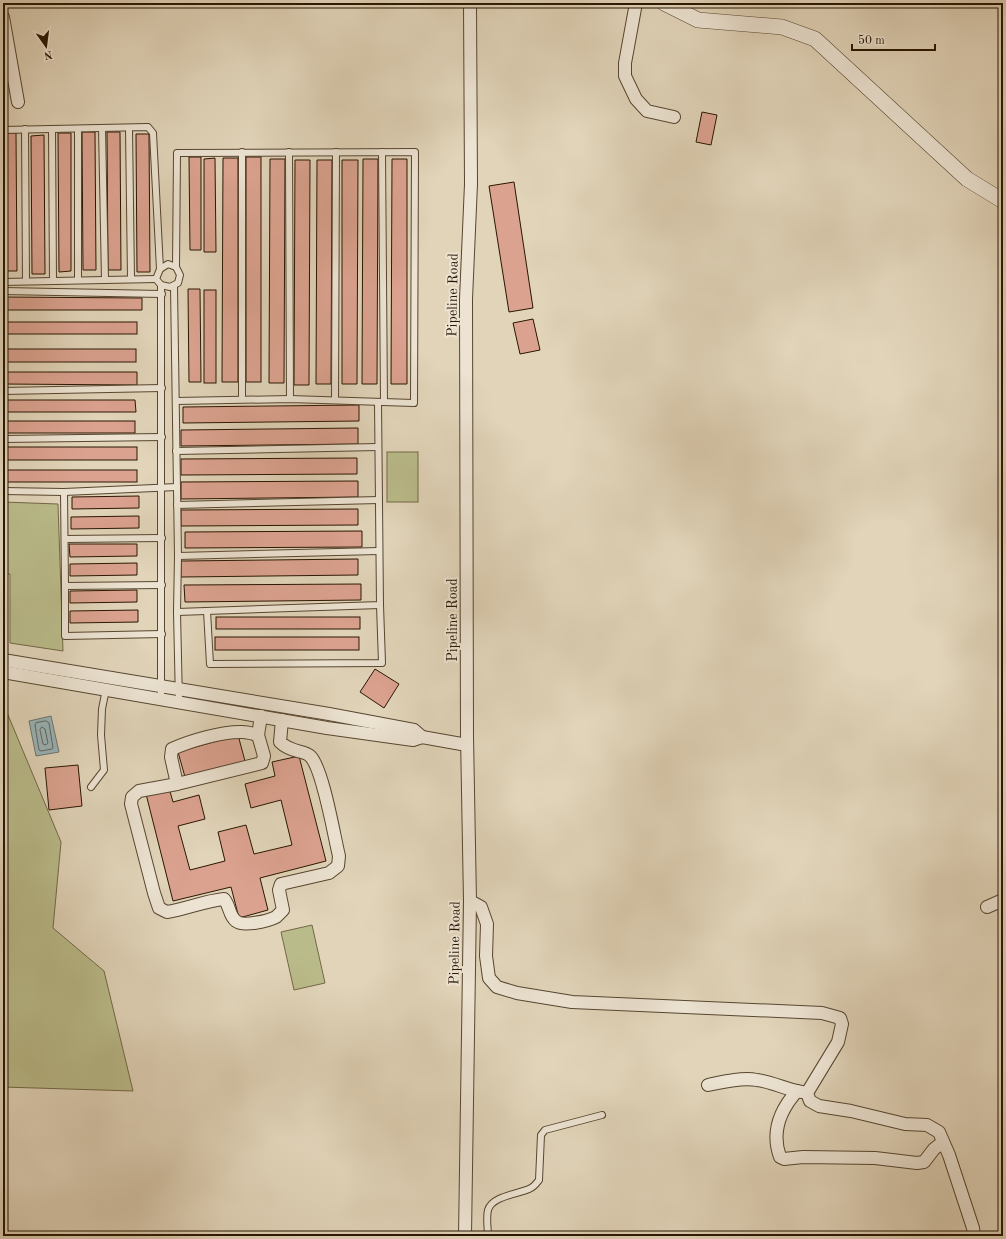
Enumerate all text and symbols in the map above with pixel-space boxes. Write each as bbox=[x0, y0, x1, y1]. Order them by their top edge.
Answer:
north arrow bbox=[26, 26, 66, 66]
scale bar bbox=[852, 26, 935, 52]
text: 50 m bbox=[858, 34, 885, 47]
text: N bbox=[42, 48, 53, 61]
street label: Pipeline Road bbox=[445, 253, 461, 337]
street label: Pipeline Road bbox=[446, 578, 460, 662]
street label: Pipeline Road bbox=[447, 901, 463, 985]

